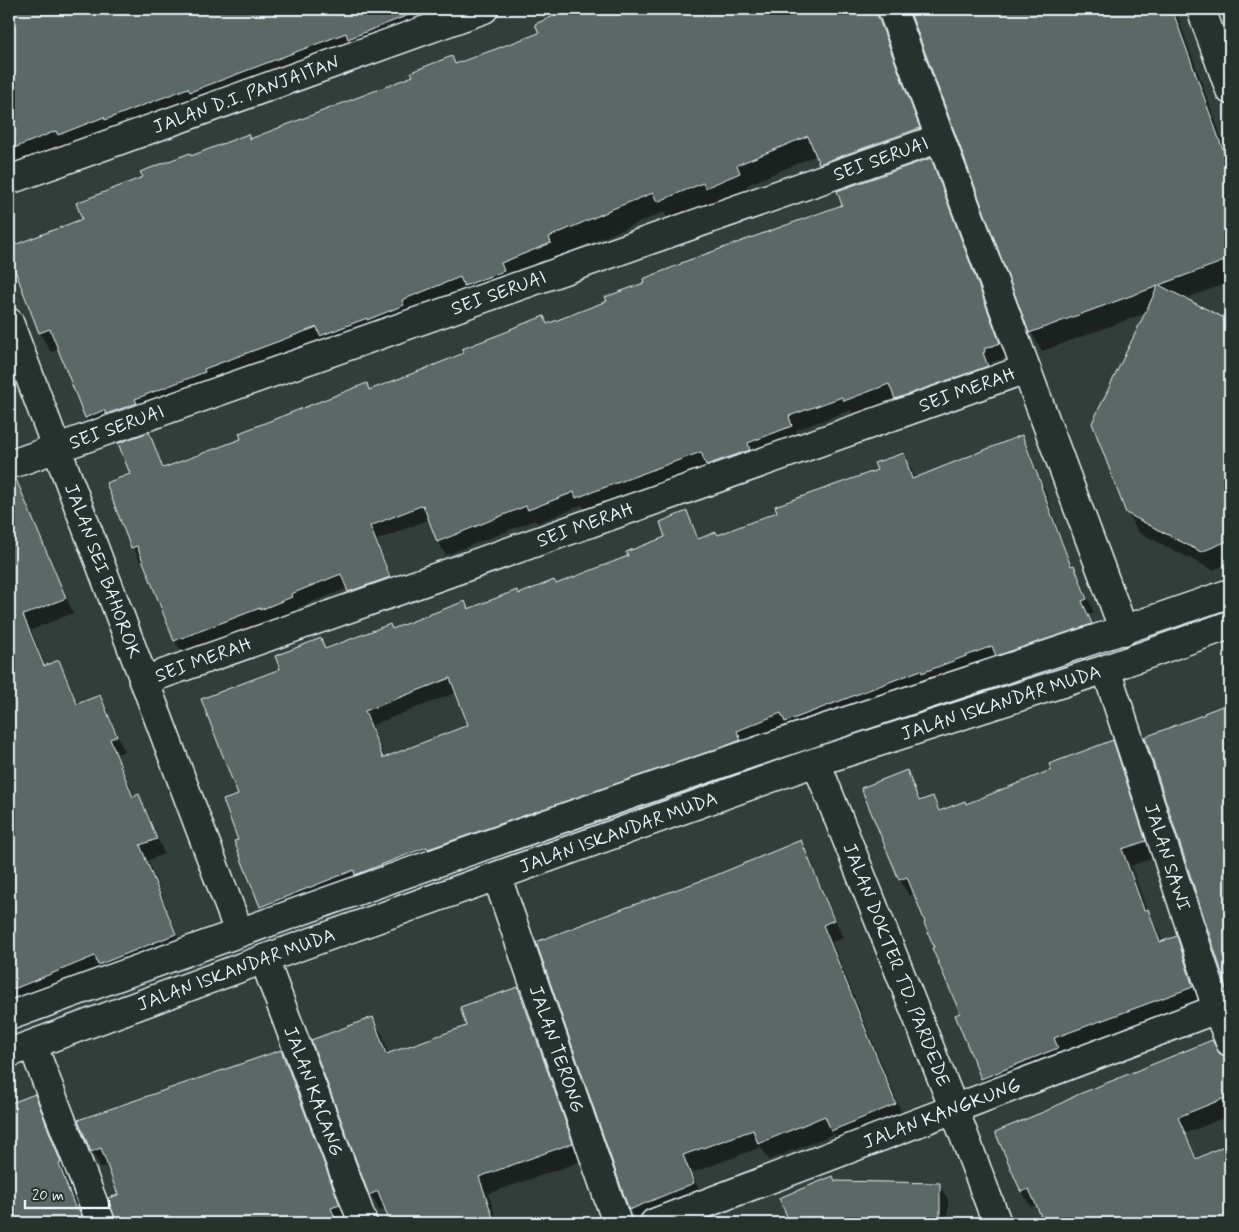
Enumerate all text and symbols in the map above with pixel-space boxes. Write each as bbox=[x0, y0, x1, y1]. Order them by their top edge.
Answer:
street label: JALAN D.I. PANJAITAN bbox=[149, 50, 343, 140]
street label: SEI SERUAI bbox=[830, 131, 932, 187]
street label: SEI SERUAI bbox=[448, 265, 550, 321]
street label: SEI MERAH bbox=[915, 361, 1019, 418]
street label: SEI SERUAI bbox=[66, 399, 168, 455]
street label: JALAN SEI BAHOROK bbox=[59, 480, 147, 662]
street label: SEI MERAH bbox=[533, 496, 637, 553]
street label: SEI MERAH bbox=[152, 631, 255, 688]
street label: JALAN ISKANDAR MUDA bbox=[898, 659, 1104, 747]
street label: JALAN ISKANDAR MUDA bbox=[516, 786, 721, 879]
street label: JALAN SAWI bbox=[1138, 800, 1197, 914]
street label: JALAN DOKTER TD. PARDEDE bbox=[837, 839, 956, 1090]
street label: JALAN ISKANDAR MUDA bbox=[134, 922, 339, 1017]
street label: JALAN TERONG bbox=[523, 982, 590, 1116]
street label: JALAN KACANG bbox=[278, 1023, 349, 1160]
street label: JALAN KANGKUNG bbox=[860, 1072, 1024, 1155]
scale bar bbox=[25, 1177, 109, 1209]
text: 20 m bbox=[32, 1186, 64, 1206]

